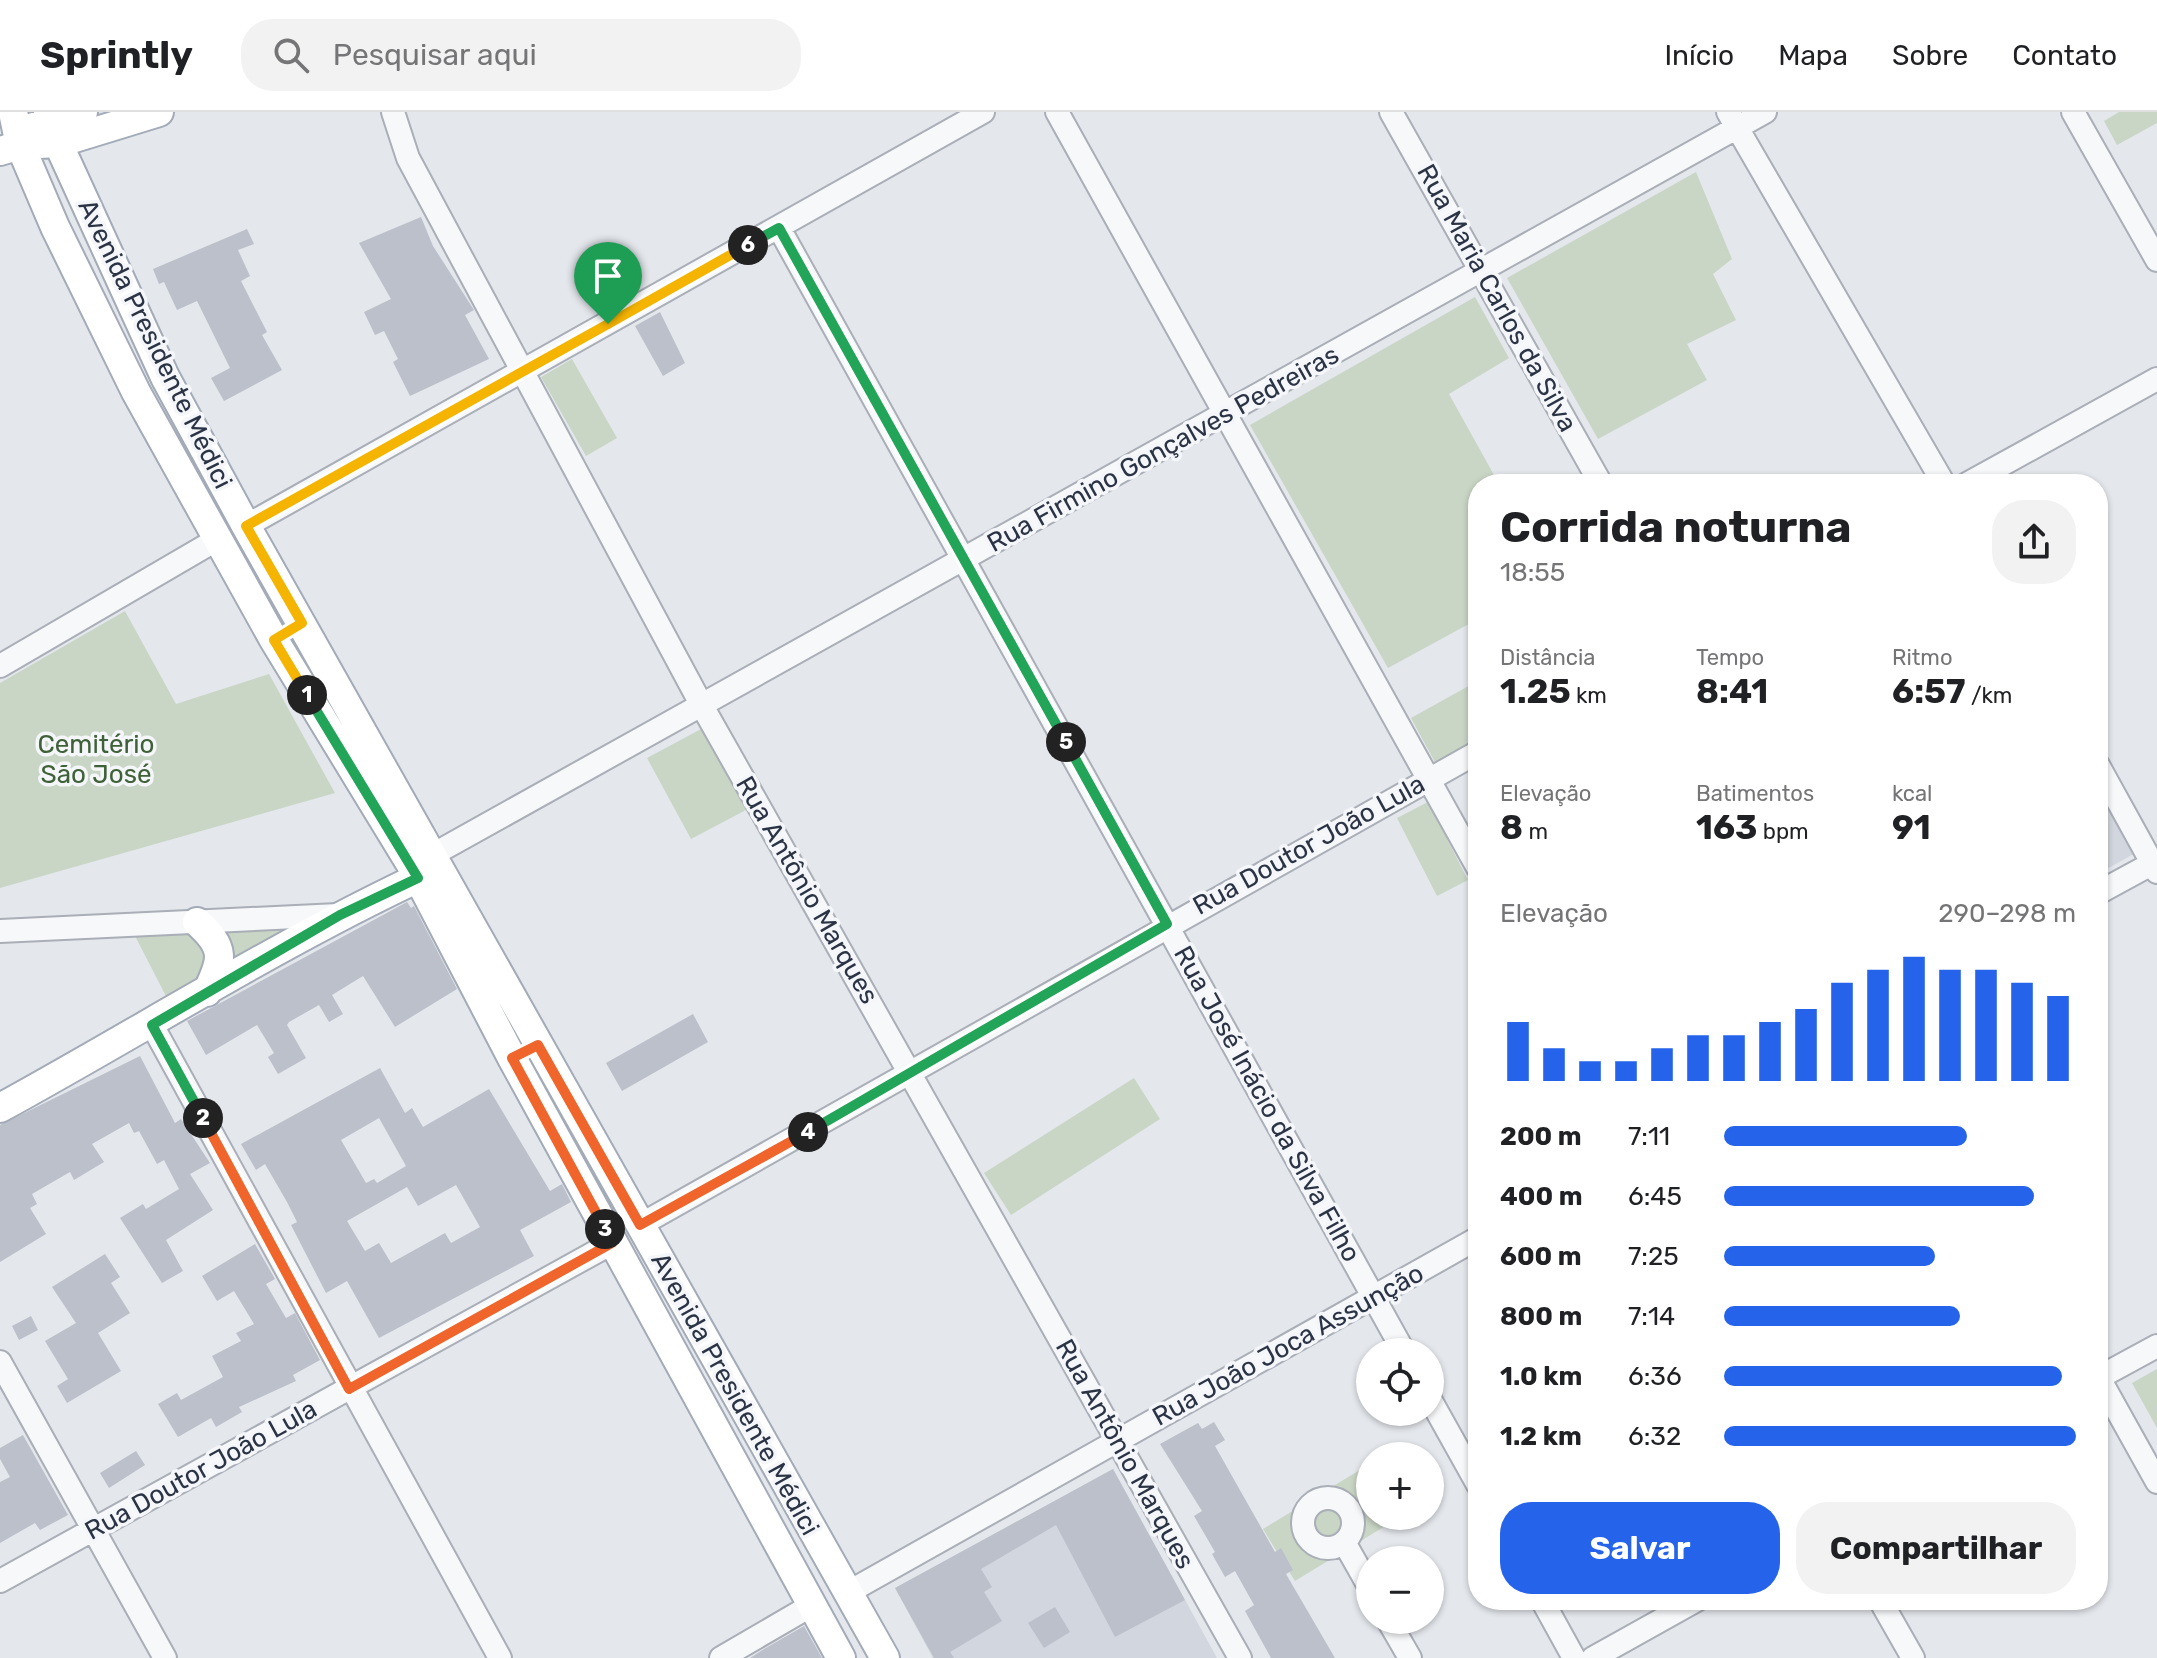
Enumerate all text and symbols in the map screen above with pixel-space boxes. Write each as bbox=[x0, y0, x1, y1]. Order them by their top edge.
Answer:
search box bbox=[241, 19, 801, 91]
text: Sprintly bbox=[40, 32, 193, 78]
icon: search bbox=[269, 33, 313, 77]
text: Pesquisar aqui bbox=[333, 37, 537, 73]
text: Início bbox=[1664, 39, 1734, 72]
text: Mapa bbox=[1778, 39, 1848, 72]
text: Sobre bbox=[1892, 39, 1968, 72]
text: Contato bbox=[2012, 39, 2117, 72]
street label: Rua Maria Carlos da Silva bbox=[1410, 159, 1584, 437]
street label: Avenida Presidente Médici bbox=[71, 194, 239, 494]
pin: 6 bbox=[728, 225, 768, 265]
text: 6 bbox=[741, 231, 755, 258]
pin bbox=[574, 242, 642, 324]
icon: arrive bbox=[586, 254, 630, 298]
street label: Rua Firmino Gonçalves Pedreiras bbox=[982, 339, 1344, 559]
button: share bbox=[1992, 500, 2076, 584]
text: Corrida noturna bbox=[1500, 501, 1851, 553]
text: 18:55 bbox=[1500, 557, 1565, 588]
text: Distância bbox=[1500, 644, 1595, 671]
text: Tempo bbox=[1696, 644, 1764, 671]
text: Ritmo bbox=[1892, 644, 1953, 671]
text: 1.25 bbox=[1500, 671, 1571, 712]
text: 8:41 bbox=[1696, 671, 1768, 712]
text: 6:57 bbox=[1892, 671, 1966, 712]
pin: 1 bbox=[287, 675, 327, 715]
text: 1 bbox=[302, 681, 312, 708]
text: km bbox=[1571, 682, 1607, 709]
text: /km bbox=[1966, 682, 2012, 709]
pin: 5 bbox=[1046, 722, 1086, 762]
text: 5 bbox=[1059, 728, 1073, 755]
park label: Cemitério São José bbox=[37, 729, 155, 790]
street label: Rua Doutor João Lula bbox=[1188, 768, 1430, 922]
street label: Rua Antônio Marques bbox=[729, 771, 885, 1009]
text: Elevação bbox=[1500, 780, 1591, 807]
text: Batimentos bbox=[1696, 780, 1814, 807]
text: kcal bbox=[1892, 780, 1932, 807]
text: 8 bbox=[1500, 807, 1523, 848]
text: 163 bbox=[1696, 807, 1757, 848]
text: 91 bbox=[1892, 807, 1931, 848]
text: m bbox=[1523, 818, 1548, 845]
text: bpm bbox=[1757, 818, 1809, 845]
text: Elevação bbox=[1500, 898, 1608, 929]
text: 290–298 m bbox=[1938, 898, 2076, 929]
street label: Rua José Inácio da Silva Filho bbox=[1167, 941, 1367, 1267]
pin: 2 bbox=[183, 1098, 223, 1138]
text: 2 bbox=[196, 1104, 210, 1131]
pin: 4 bbox=[788, 1112, 828, 1152]
text: 4 bbox=[800, 1118, 816, 1145]
text: 200 m bbox=[1500, 1121, 1582, 1152]
text: 7:11 bbox=[1628, 1121, 1670, 1152]
text: 400 m bbox=[1500, 1181, 1582, 1212]
text: 6:45 bbox=[1628, 1181, 1682, 1212]
pin: 3 bbox=[585, 1209, 625, 1249]
text: 3 bbox=[598, 1215, 612, 1242]
text: 600 m bbox=[1500, 1241, 1582, 1272]
text: 7:25 bbox=[1628, 1241, 1679, 1272]
street label: Avenida Presidente Médici bbox=[644, 1247, 826, 1541]
street label: Rua João Joca Assunção bbox=[1147, 1257, 1429, 1433]
text: 800 m bbox=[1500, 1301, 1582, 1332]
text: 7:14 bbox=[1628, 1301, 1675, 1332]
street label: Rua Antônio Marques bbox=[1049, 1334, 1201, 1574]
map controls bbox=[1356, 1338, 1444, 1634]
button: locate bbox=[1356, 1338, 1444, 1426]
text: 1.0 km bbox=[1500, 1361, 1582, 1392]
text: 6:36 bbox=[1628, 1361, 1682, 1392]
street label: Rua Doutor João Lula bbox=[80, 1393, 322, 1547]
text: 1.2 km bbox=[1500, 1421, 1582, 1452]
text: 6:32 bbox=[1628, 1421, 1681, 1452]
button: + bbox=[1356, 1442, 1444, 1530]
button: Salvar bbox=[1500, 1502, 1780, 1594]
button: Compartilhar bbox=[1796, 1502, 2076, 1594]
button: − bbox=[1356, 1546, 1444, 1634]

